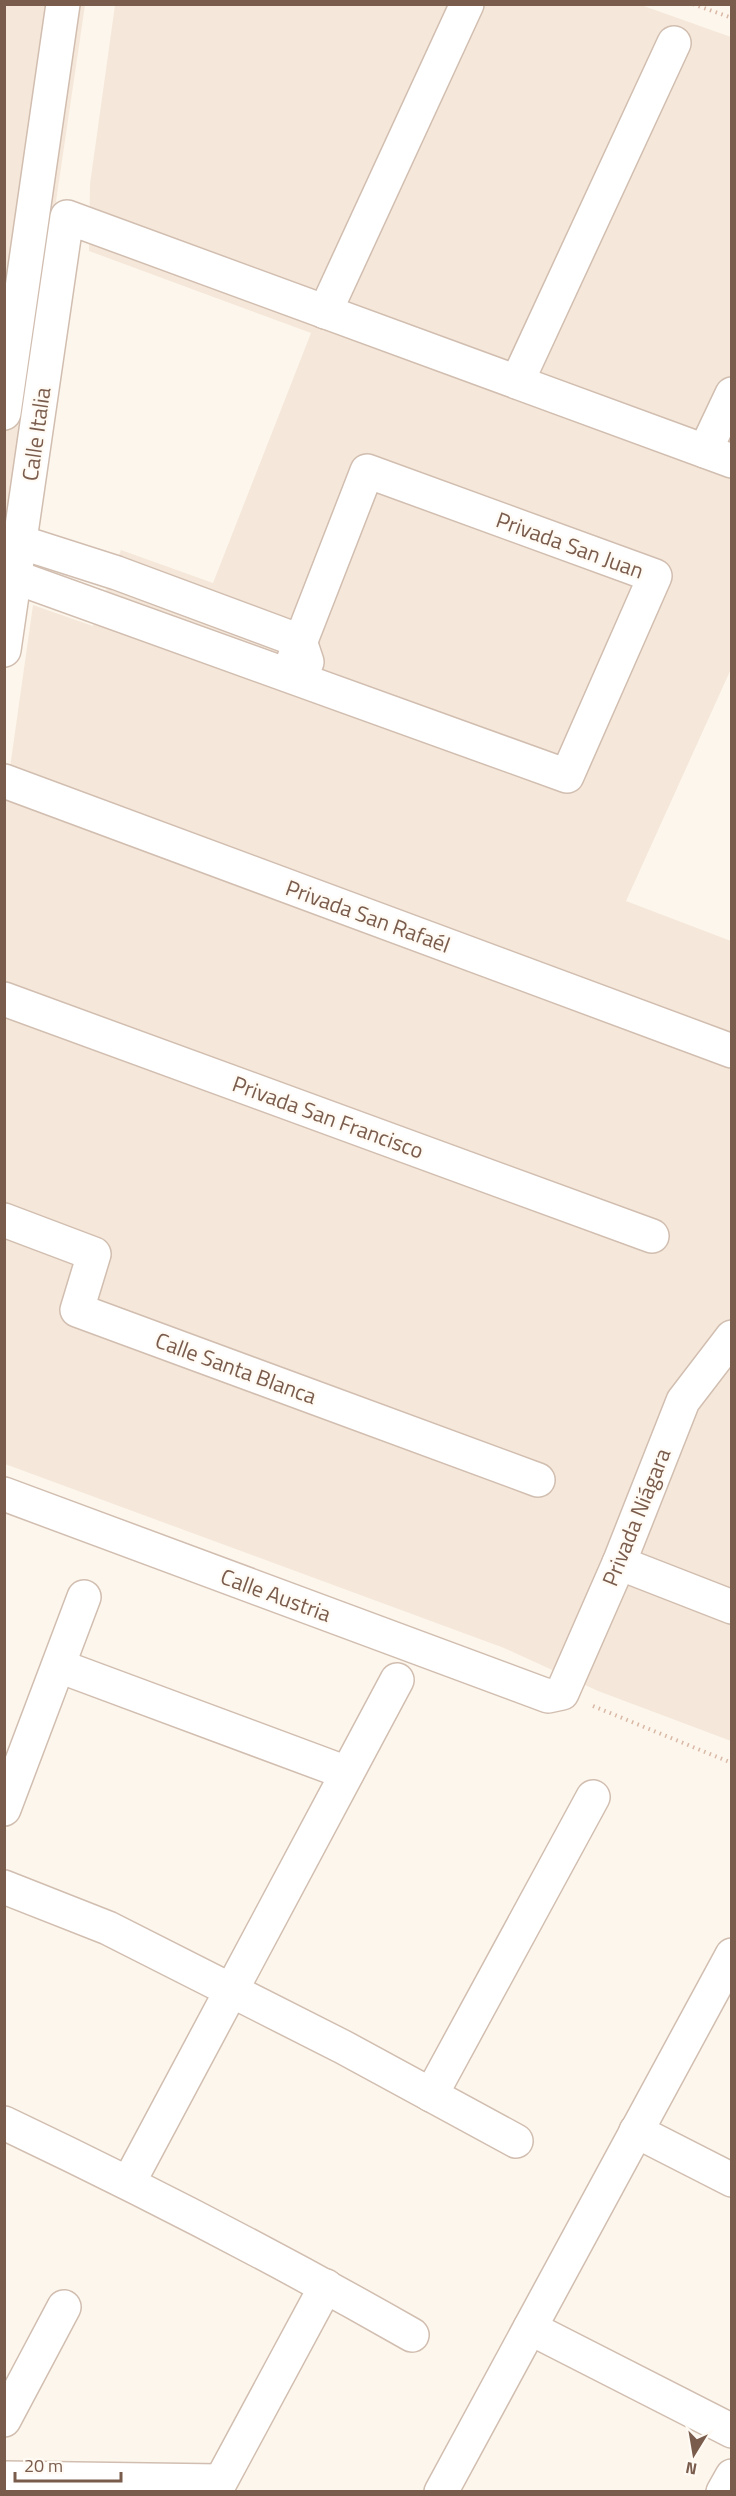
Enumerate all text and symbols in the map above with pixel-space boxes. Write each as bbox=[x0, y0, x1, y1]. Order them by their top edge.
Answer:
street label: Calle Italia bbox=[13, 385, 59, 483]
street label: Privada San Juan bbox=[491, 503, 649, 587]
street label: Privada San Rafaél bbox=[281, 870, 455, 962]
street label: Privada San Francisco bbox=[228, 1067, 428, 1167]
street label: Calle Santa Blanca bbox=[151, 1323, 321, 1413]
street label: Privada Niágara bbox=[593, 1443, 679, 1591]
street label: Calle Austria bbox=[216, 1559, 336, 1631]
north arrow bbox=[664, 2424, 724, 2484]
scale bar bbox=[15, 2445, 122, 2483]
text: 20 m bbox=[24, 2452, 63, 2479]
text: N bbox=[683, 2456, 699, 2482]

